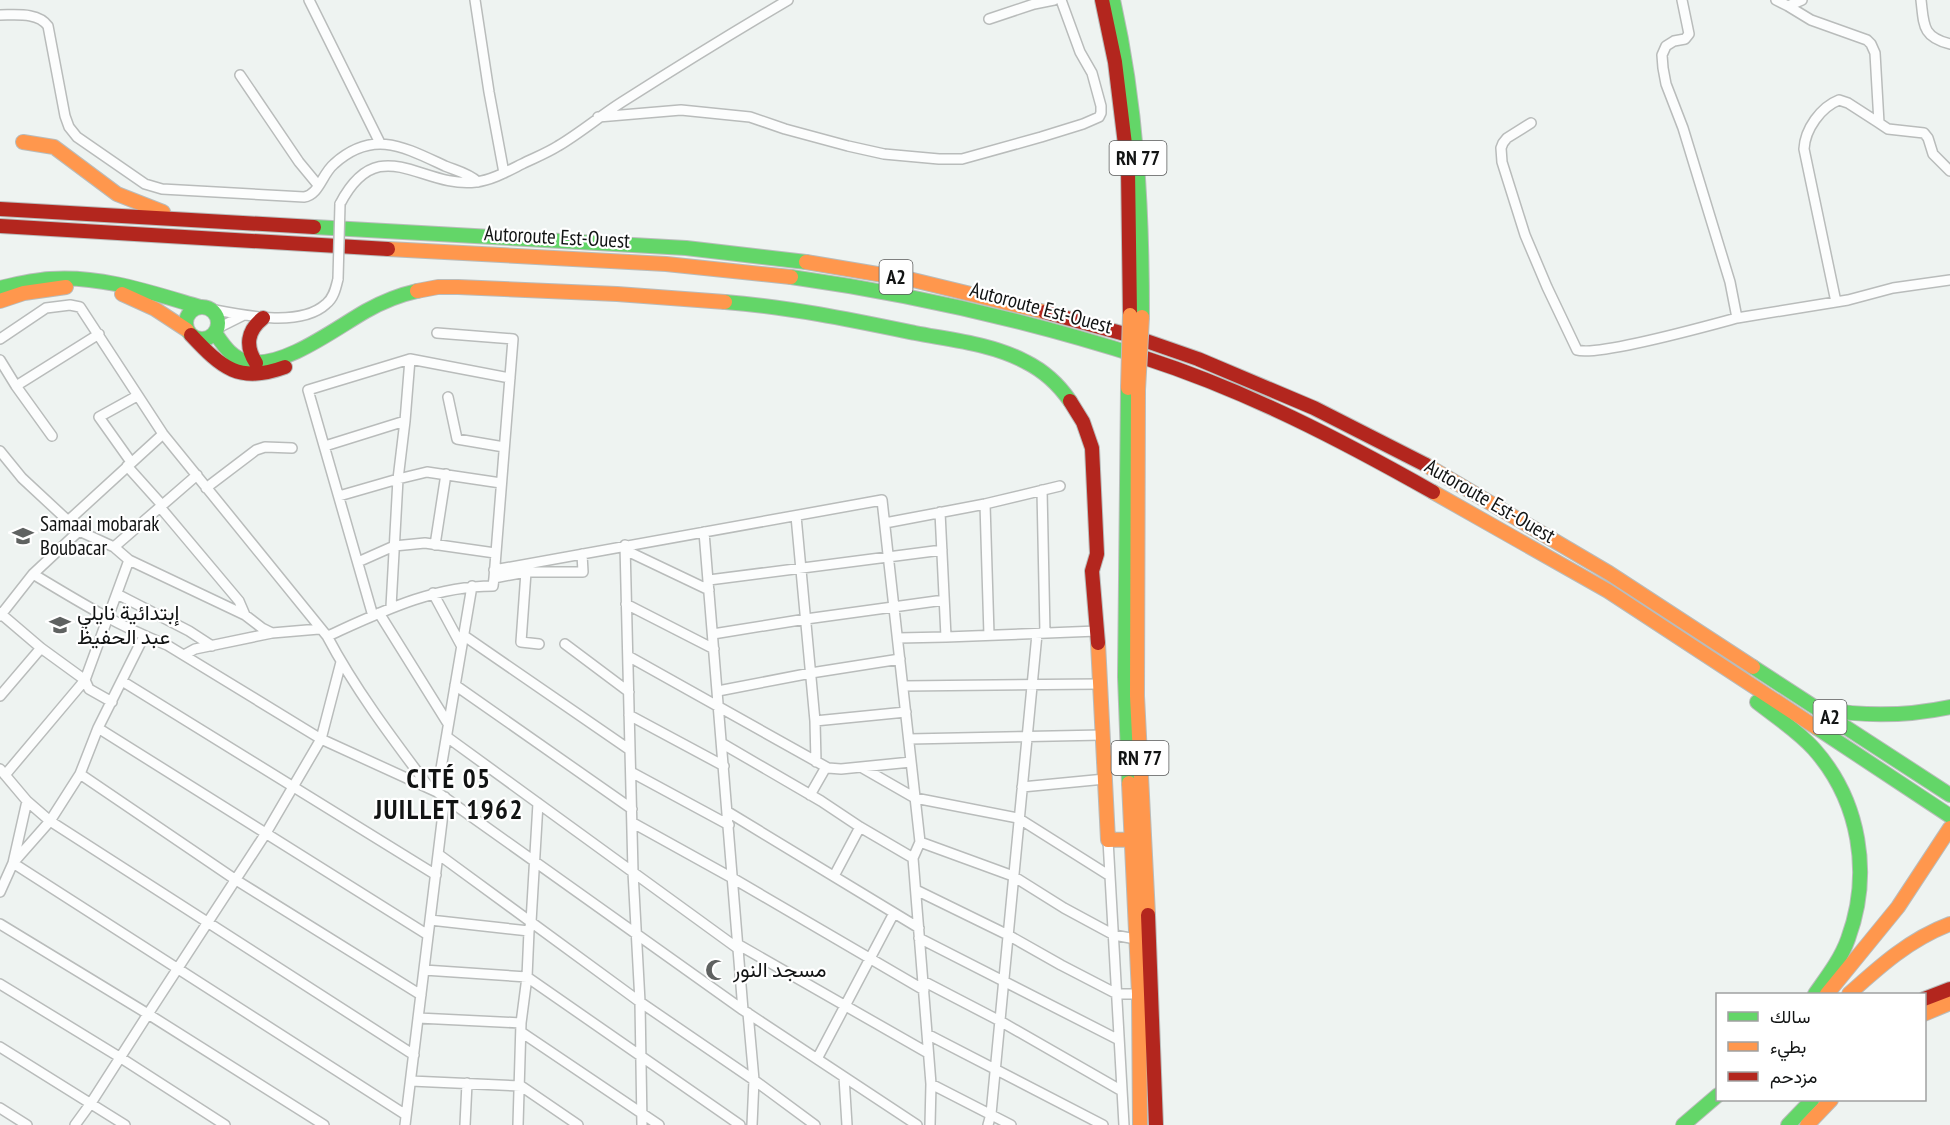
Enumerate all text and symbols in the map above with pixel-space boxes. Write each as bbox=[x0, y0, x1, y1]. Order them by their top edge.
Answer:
road number: RN 77 bbox=[1110, 141, 1166, 175]
street label: Autoroute Est-Ouest bbox=[483, 219, 631, 254]
road number: A2 bbox=[880, 260, 912, 294]
street label: Autoroute Est-Ouest bbox=[967, 276, 1115, 340]
street label: Autoroute Est-Ouest bbox=[1420, 452, 1560, 549]
place label: Samaai mobarak Boubacar bbox=[40, 510, 159, 561]
school or university icon: Samaai mobarak Boubacar bbox=[11, 524, 35, 548]
place label: إبتدائية نايلي عبد الحفيظ bbox=[77, 599, 179, 650]
school or university icon: إبتدائية نايلي عبد الحفيظ bbox=[48, 613, 72, 637]
road number: A2 bbox=[1814, 700, 1846, 734]
road number: RN 77 bbox=[1112, 741, 1168, 775]
district label: CITÉ 05 JUILLET 1962 bbox=[373, 761, 524, 826]
place label: مسجد النور bbox=[732, 956, 826, 983]
mosque icon: مسجد النور bbox=[704, 958, 728, 982]
legend bbox=[1716, 993, 1926, 1101]
text: سالك bbox=[1770, 1005, 1810, 1028]
text: بطيء bbox=[1770, 1035, 1806, 1062]
text: مزدحم bbox=[1770, 1065, 1817, 1089]

